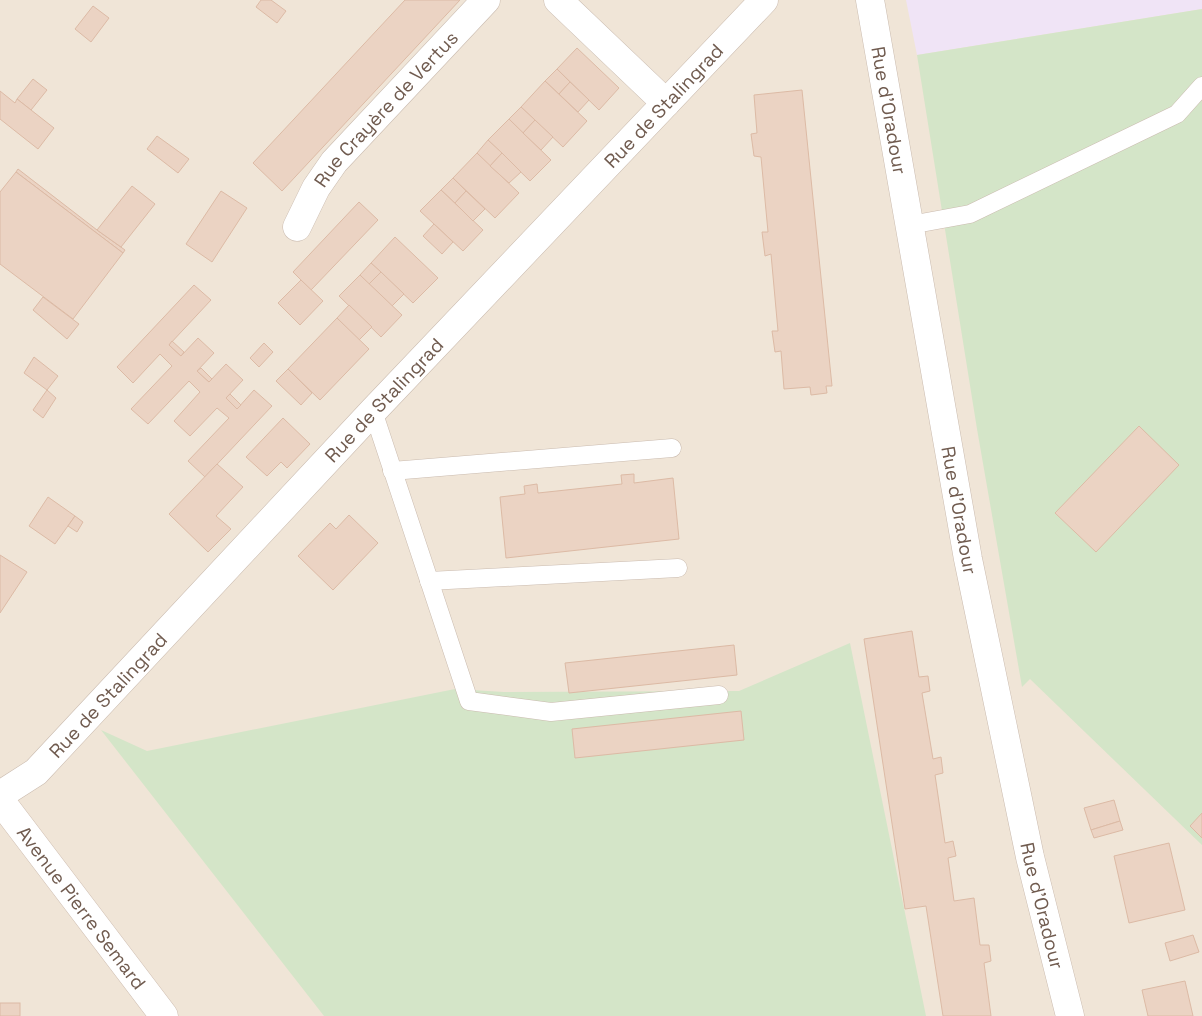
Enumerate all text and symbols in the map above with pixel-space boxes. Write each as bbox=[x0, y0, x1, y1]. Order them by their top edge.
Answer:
street label: Rue Crayère de Vertus bbox=[308, 26, 464, 192]
street label: Rue de Stalingrad bbox=[599, 39, 729, 173]
street label: Rue d'Oradour bbox=[865, 44, 912, 176]
street label: Rue de Stalingrad bbox=[319, 333, 449, 468]
street label: Rue d'Oradour bbox=[935, 444, 983, 577]
street label: Rue de Stalingrad bbox=[44, 628, 173, 763]
street label: Avenue Pierre Semard bbox=[11, 821, 151, 995]
street label: Rue d'Oradour bbox=[1014, 840, 1070, 972]

